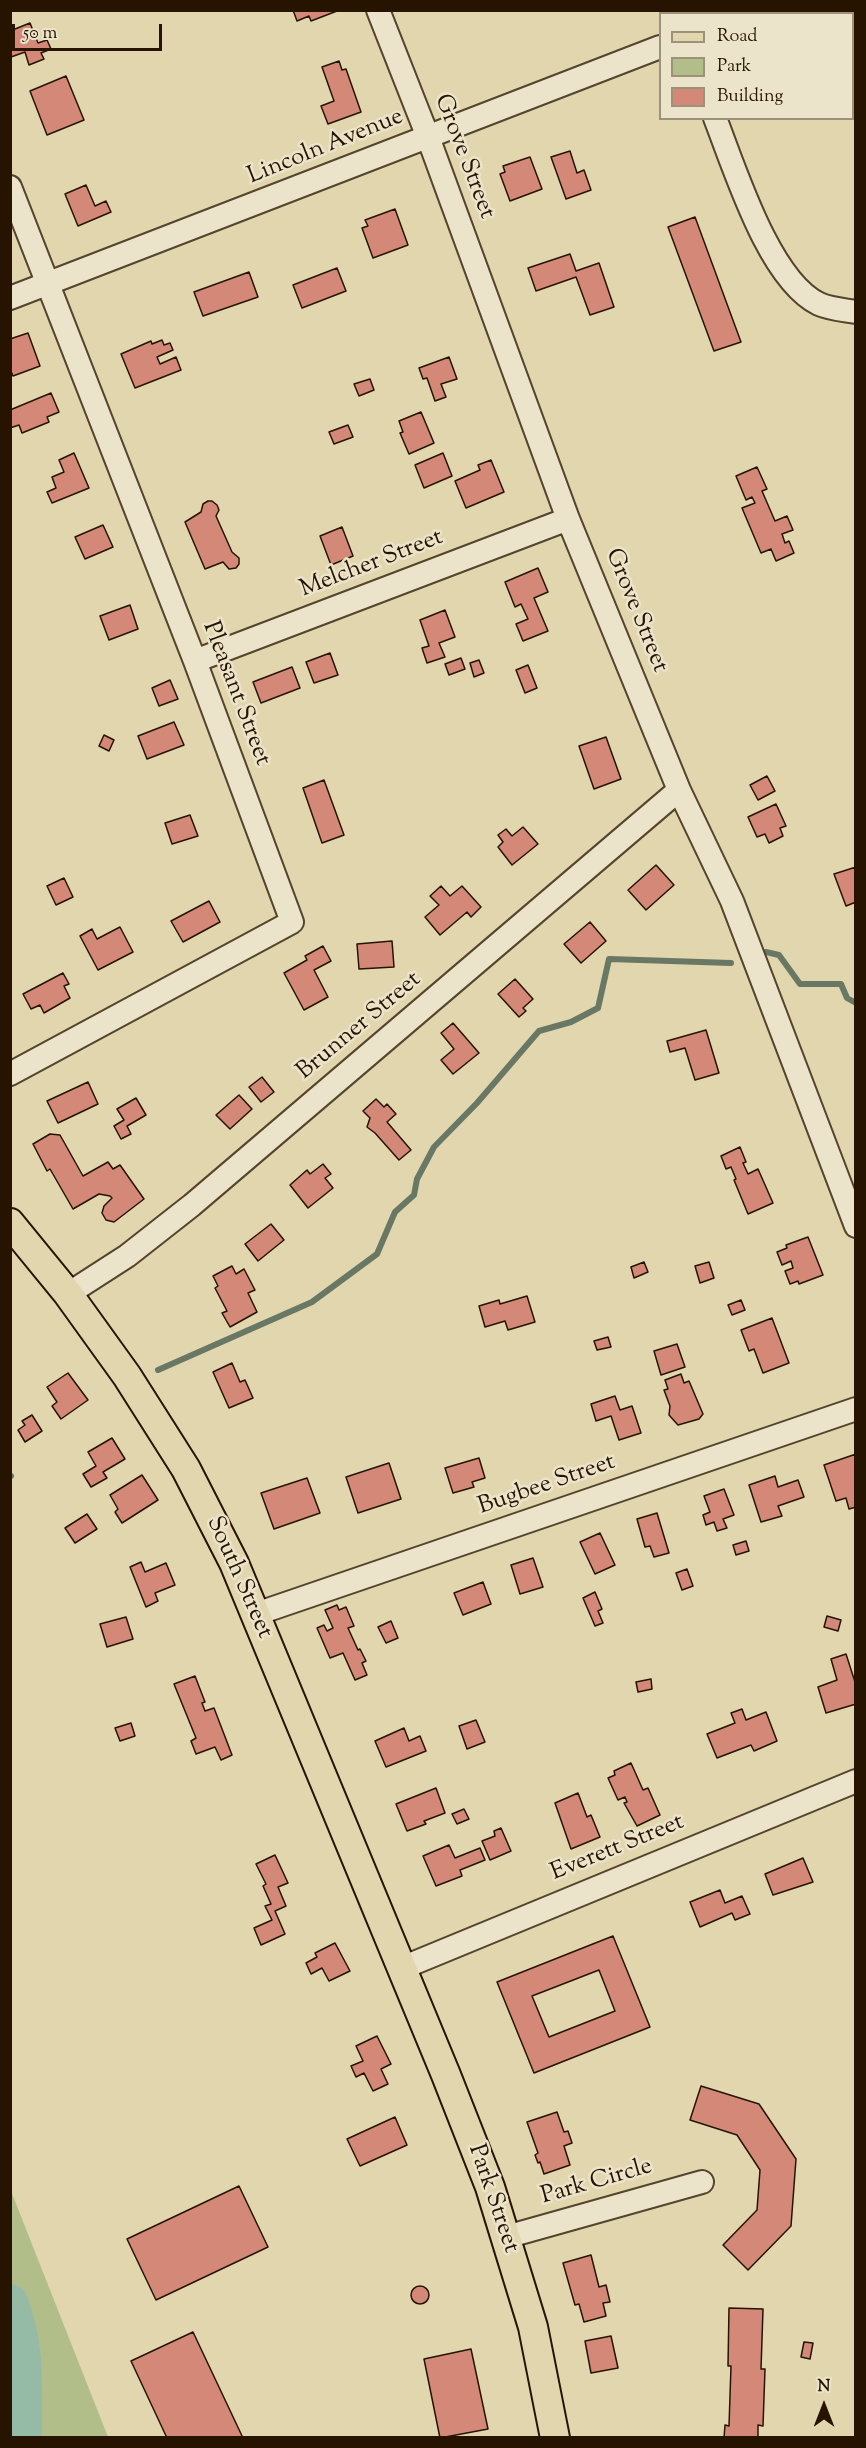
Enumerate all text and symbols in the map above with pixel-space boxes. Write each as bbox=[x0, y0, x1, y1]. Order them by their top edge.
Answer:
scale bar bbox=[15, 12, 165, 50]
legend bbox=[659, 12, 854, 120]
text: 50 m bbox=[23, 21, 57, 47]
text: Road bbox=[717, 24, 757, 50]
text: Park bbox=[717, 54, 751, 80]
text: Building bbox=[717, 84, 783, 110]
street label: Grove Street bbox=[426, 91, 500, 223]
street label: Lincoln Avenue bbox=[244, 104, 408, 192]
street label: Melcher Street bbox=[296, 524, 448, 606]
street label: Grove Street bbox=[597, 545, 673, 677]
street label: Pleasant Street bbox=[194, 618, 276, 770]
street label: Brunner Street bbox=[292, 967, 428, 1087]
street label: Bugbee Street bbox=[475, 1449, 619, 1523]
street label: South Street bbox=[198, 1512, 278, 1644]
street label: Everett Street bbox=[547, 1809, 689, 1889]
street label: Park Street bbox=[460, 2141, 524, 2257]
street label: Park Circle bbox=[538, 2153, 656, 2213]
north arrow bbox=[794, 2376, 854, 2436]
text: N bbox=[818, 2376, 830, 2399]

